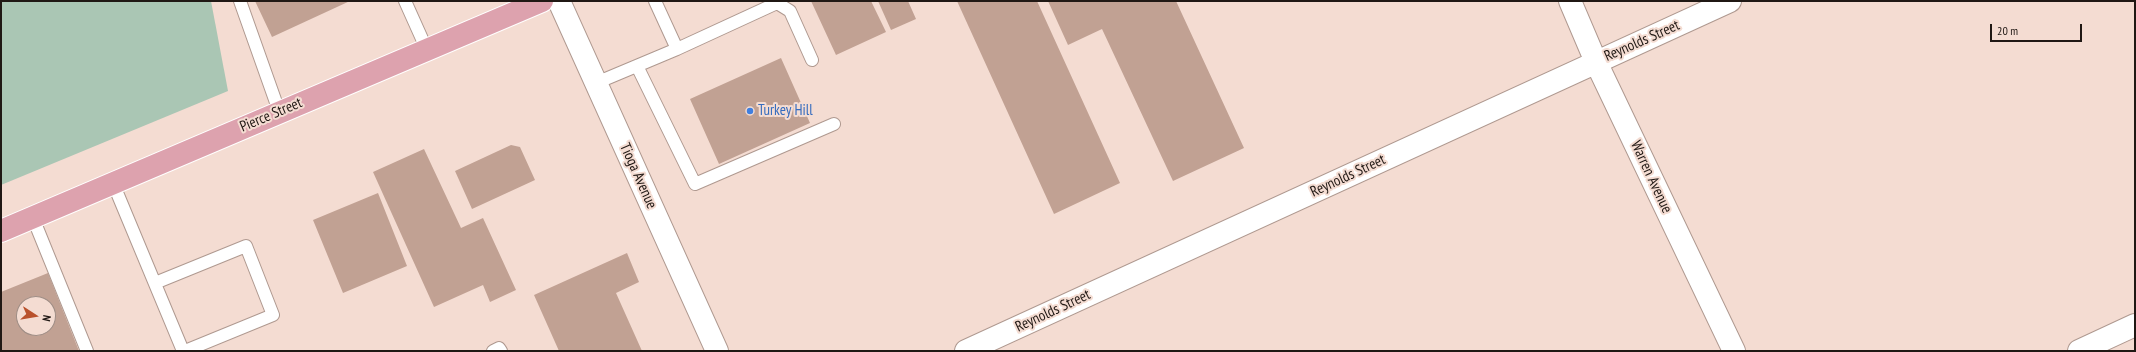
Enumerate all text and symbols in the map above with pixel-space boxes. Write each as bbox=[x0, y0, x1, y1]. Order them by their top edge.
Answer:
street label: Reynolds Street bbox=[1602, 16, 1682, 66]
scale bar bbox=[1992, 16, 2084, 42]
text: 20 m bbox=[1997, 23, 2018, 38]
street label: Pierce Street bbox=[237, 94, 305, 136]
place label: Turkey Hill bbox=[758, 102, 813, 120]
marker: Turkey Hill bbox=[745, 106, 755, 116]
street label: Warren Avenue bbox=[1626, 138, 1676, 216]
street label: Tioga Avenue bbox=[616, 140, 660, 212]
street label: Reynolds Street bbox=[1308, 151, 1388, 201]
street label: Reynolds Street bbox=[1013, 286, 1093, 336]
north arrow bbox=[16, 296, 56, 336]
text: N bbox=[39, 314, 54, 323]

